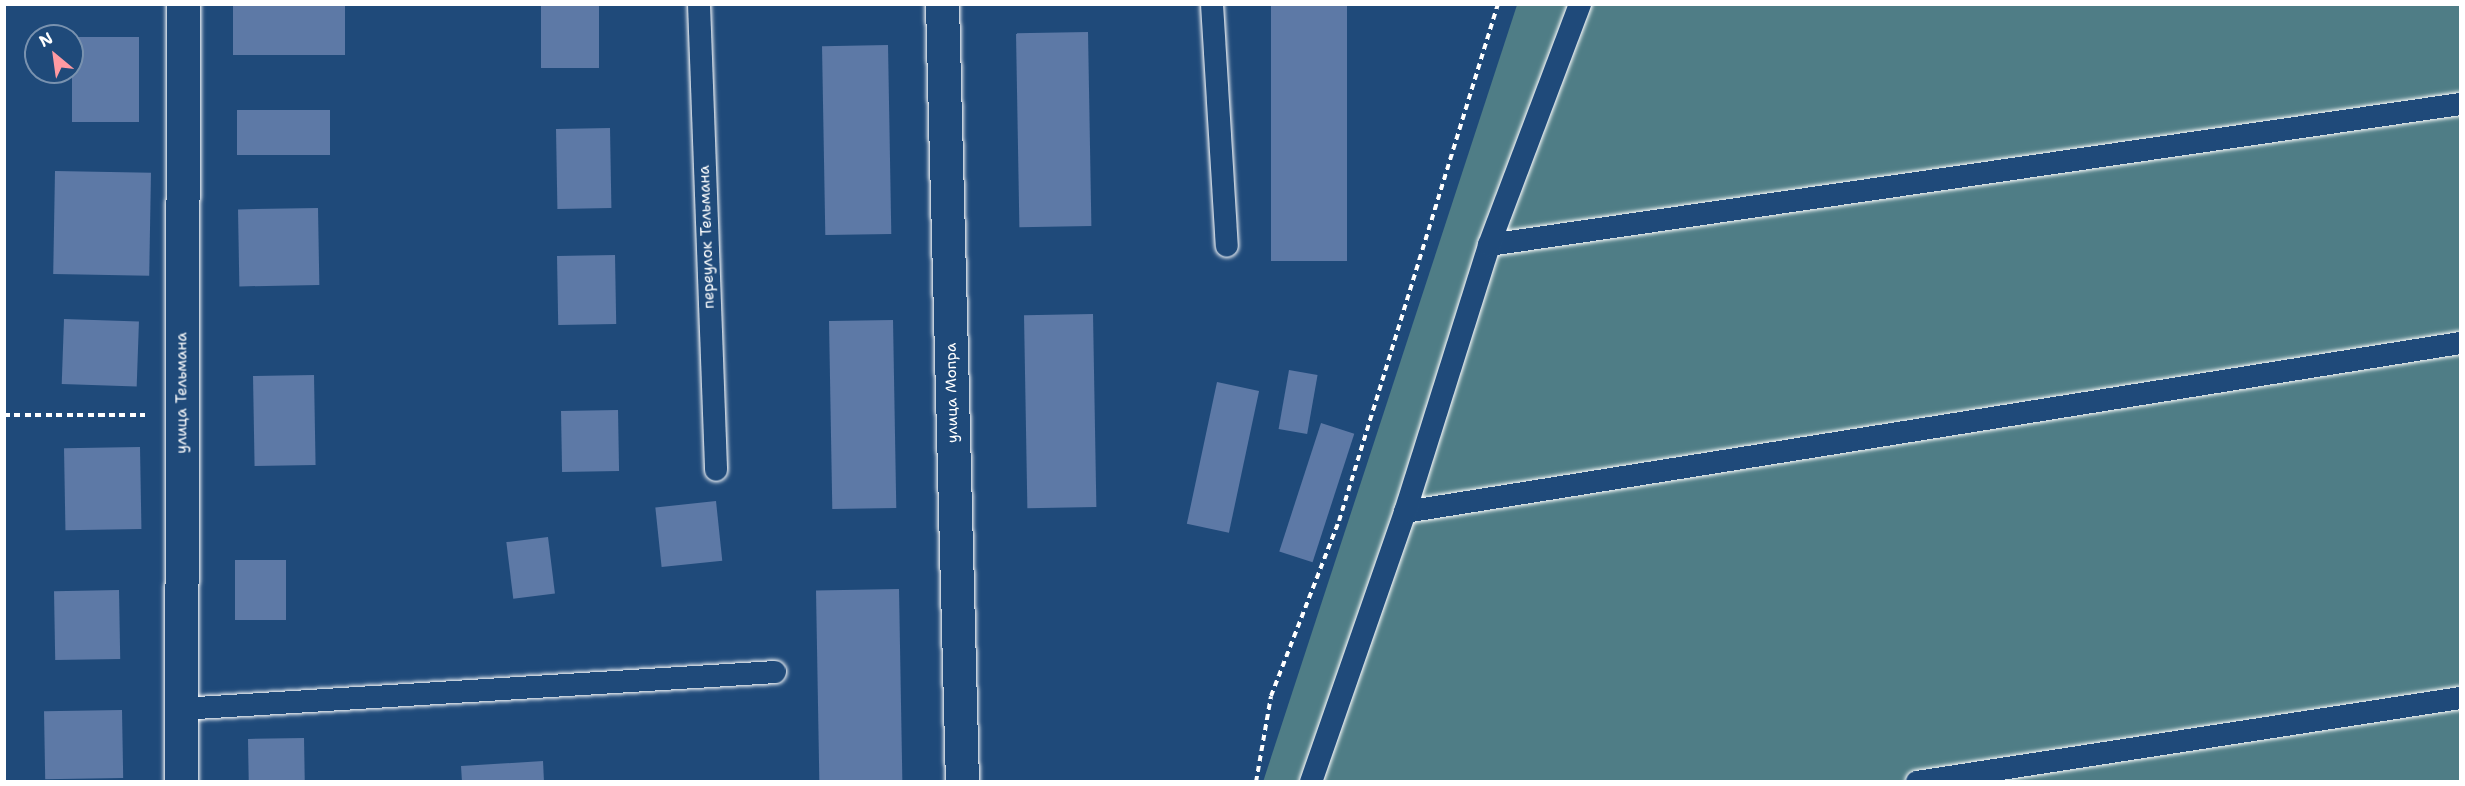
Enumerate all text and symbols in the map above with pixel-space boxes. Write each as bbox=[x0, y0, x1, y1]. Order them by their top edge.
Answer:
north arrow bbox=[24, 24, 84, 84]
text: N bbox=[35, 27, 57, 52]
street label: переулок Тельмана bbox=[695, 165, 719, 309]
street label: улица Тельмана bbox=[173, 332, 191, 454]
street label: улица Мопра bbox=[942, 343, 962, 443]

